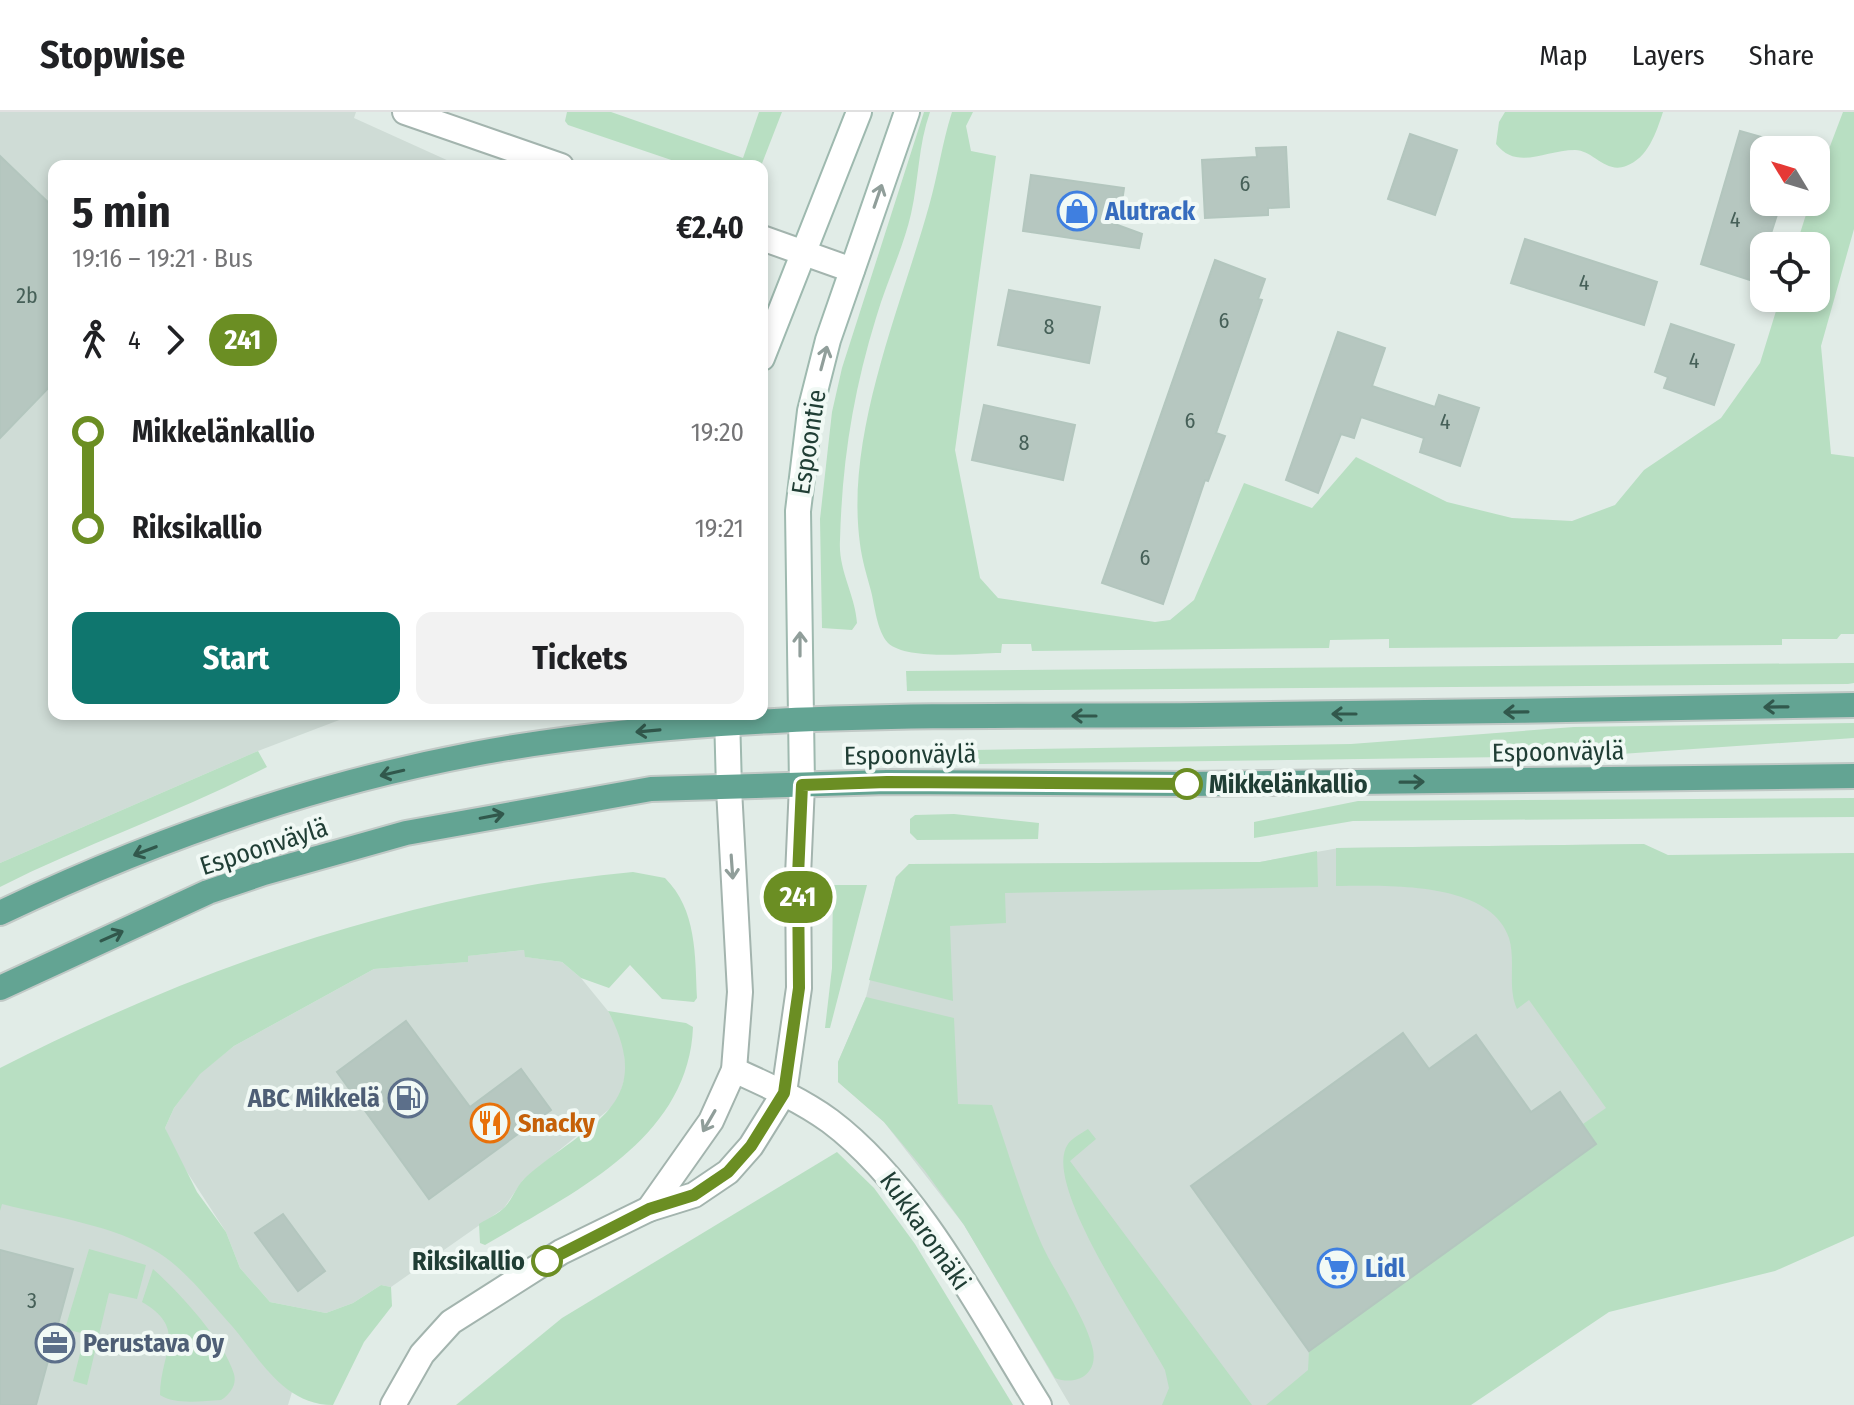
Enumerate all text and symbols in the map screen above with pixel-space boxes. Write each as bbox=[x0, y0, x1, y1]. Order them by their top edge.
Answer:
text: Stopwise bbox=[40, 32, 185, 78]
text: Map bbox=[1539, 39, 1588, 72]
text: Layers bbox=[1632, 39, 1705, 72]
text: Share bbox=[1749, 39, 1814, 72]
north arrow bbox=[1750, 136, 1830, 216]
map controls bbox=[1750, 136, 1830, 312]
house number: 6 bbox=[1240, 170, 1251, 197]
one-way arrow bbox=[871, 184, 886, 209]
text: 5 min bbox=[72, 186, 171, 239]
shop icon: Alutrack bbox=[1056, 190, 1098, 232]
place label: Alutrack bbox=[1104, 196, 1196, 227]
house number: 4 bbox=[1730, 206, 1741, 233]
text: €2.40 bbox=[676, 210, 744, 246]
button: locate bbox=[1750, 232, 1830, 312]
text: 19:16 – 19:21 · Bus bbox=[72, 243, 253, 274]
house number: 4 bbox=[1579, 269, 1590, 296]
house number: 2b bbox=[16, 282, 38, 309]
house number: 6 bbox=[1219, 307, 1230, 334]
house number: 8 bbox=[1043, 313, 1055, 340]
icon: walk bbox=[72, 318, 116, 362]
icon: forward bbox=[153, 318, 197, 362]
text: 241 bbox=[225, 323, 261, 356]
text: 4 bbox=[128, 325, 141, 356]
one-way arrow bbox=[817, 346, 832, 372]
house number: 4 bbox=[1689, 347, 1700, 374]
street label: Espoontie bbox=[785, 387, 833, 497]
house number: 6 bbox=[1185, 407, 1196, 434]
house number: 4 bbox=[1440, 408, 1451, 435]
text: Mikkelänkallio bbox=[132, 414, 315, 450]
text: 19:20 bbox=[691, 417, 744, 448]
house number: 8 bbox=[1018, 429, 1030, 456]
text: Riksikallio bbox=[132, 510, 262, 546]
text: 19:21 bbox=[695, 513, 744, 544]
house number: 6 bbox=[1140, 544, 1151, 571]
button: Start bbox=[72, 612, 400, 704]
button: Tickets bbox=[416, 612, 744, 704]
one-way arrow bbox=[792, 631, 808, 658]
one-way arrow bbox=[1763, 699, 1790, 715]
one-way arrow bbox=[1503, 704, 1530, 719]
one-way arrow bbox=[1331, 706, 1358, 722]
one-way arrow bbox=[1071, 708, 1098, 724]
one-way arrow bbox=[635, 724, 662, 739]
street label: Espoonväylä bbox=[1491, 735, 1625, 769]
street label: Espoonväylä bbox=[843, 738, 977, 772]
one-way arrow bbox=[380, 766, 405, 781]
marker: Mikkelänkallio bbox=[1172, 769, 1202, 799]
place label: Mikkelänkallio bbox=[1209, 769, 1368, 800]
one-way arrow bbox=[1398, 774, 1425, 790]
one-way arrow bbox=[479, 808, 504, 823]
street label: Espoonväylä bbox=[196, 812, 332, 882]
one-way arrow bbox=[133, 845, 158, 859]
one-way arrow bbox=[725, 853, 740, 880]
line badge: 241 bbox=[752, 871, 844, 923]
text: 241 bbox=[780, 880, 816, 913]
one-way arrow bbox=[99, 927, 124, 942]
fuel station icon: ABC Mikkelä bbox=[387, 1077, 429, 1119]
place label: ABC Mikkelä bbox=[247, 1083, 380, 1114]
restaurant icon: Snacky bbox=[469, 1102, 511, 1144]
place label: Snacky bbox=[518, 1108, 596, 1139]
one-way arrow bbox=[701, 1109, 717, 1132]
street label: Kukkaromäki bbox=[873, 1166, 977, 1296]
place label: Riksikallio bbox=[412, 1246, 525, 1277]
marker: Riksikallio bbox=[532, 1246, 562, 1276]
supermarket icon: Lidl bbox=[1316, 1247, 1358, 1289]
place label: Lidl bbox=[1365, 1253, 1406, 1284]
house number: 3 bbox=[27, 1287, 37, 1314]
office icon: Perustava Oy bbox=[34, 1322, 76, 1364]
place label: Perustava Oy bbox=[83, 1328, 225, 1359]

